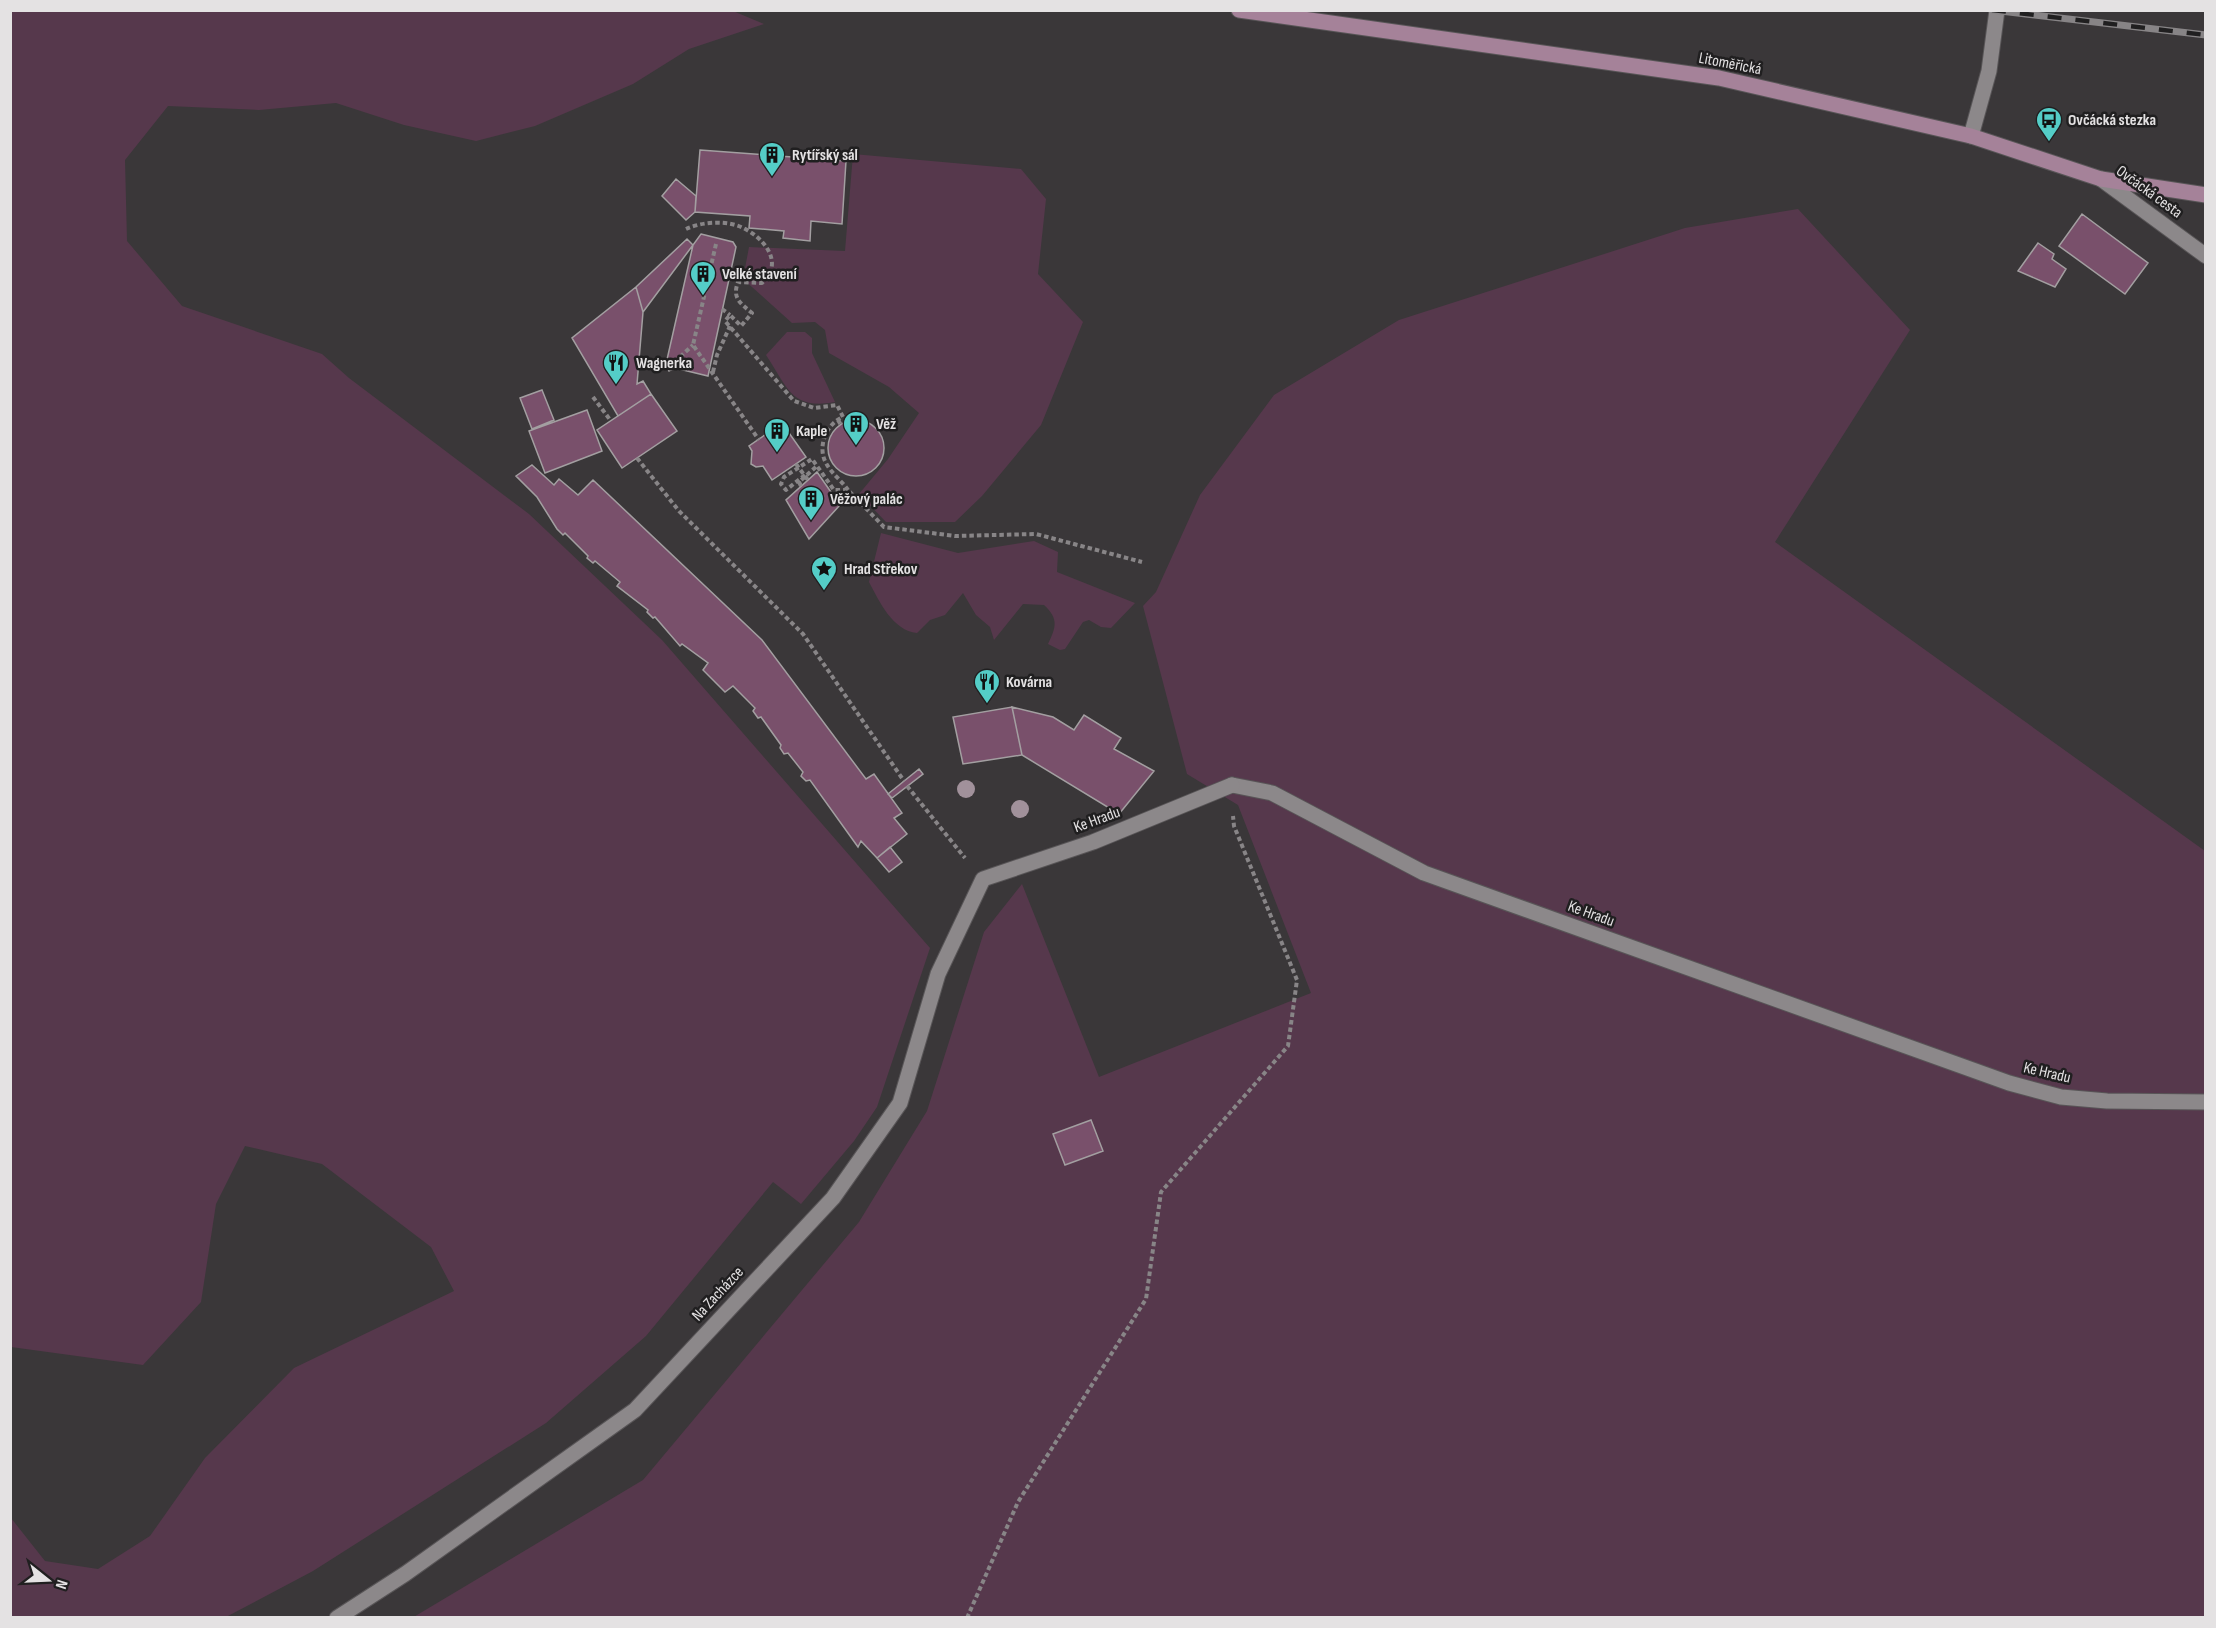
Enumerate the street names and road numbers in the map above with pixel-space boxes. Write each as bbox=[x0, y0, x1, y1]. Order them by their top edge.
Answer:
street label: Litoměřická bbox=[1697, 49, 1763, 79]
street label: Ovčácká cesta bbox=[2112, 162, 2186, 222]
street label: Ke Hradu bbox=[1071, 803, 1123, 837]
street label: Ke Hradu bbox=[1565, 897, 1617, 931]
street label: Ke Hradu bbox=[2022, 1058, 2072, 1088]
street label: Na Zacházce bbox=[688, 1263, 748, 1325]

